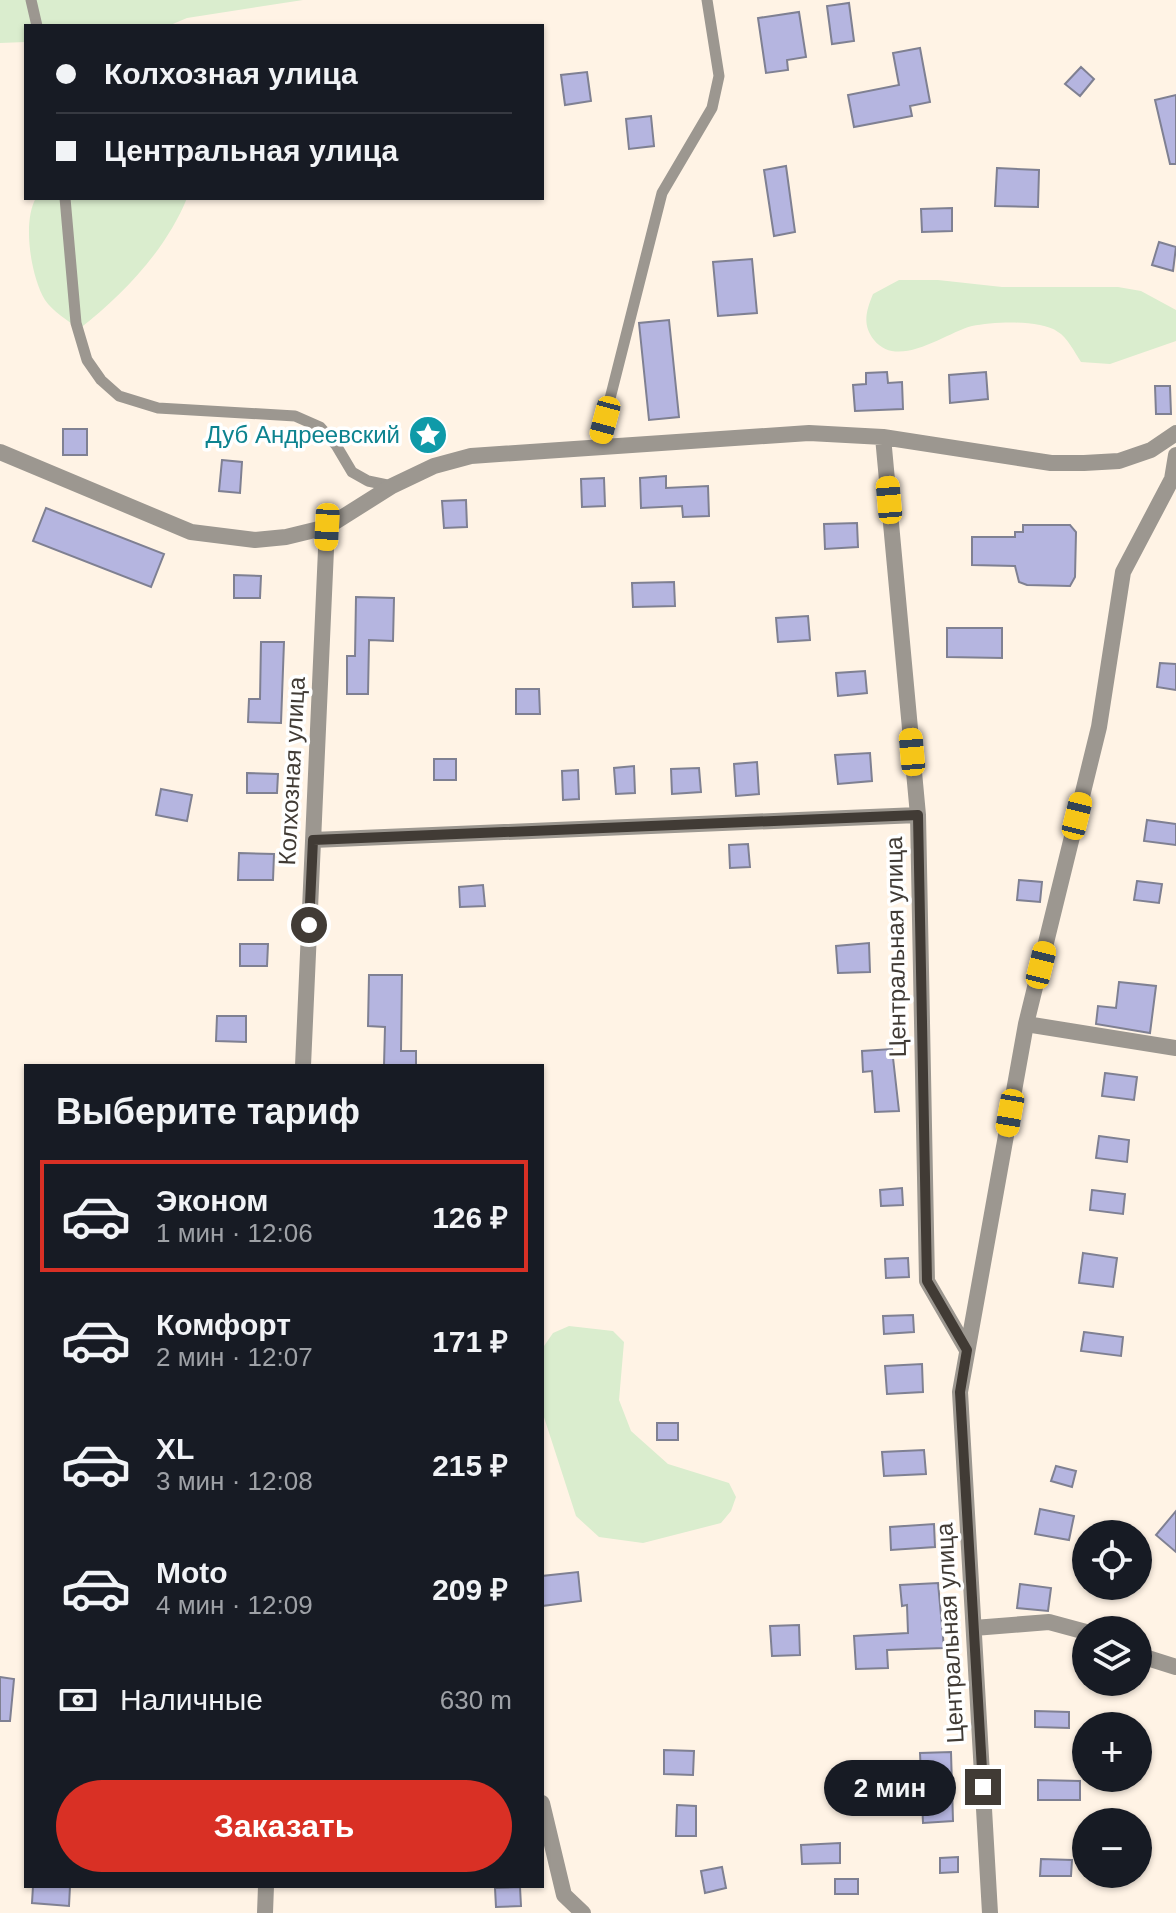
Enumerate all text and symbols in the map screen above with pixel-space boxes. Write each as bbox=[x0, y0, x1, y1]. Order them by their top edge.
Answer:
text: Колхозная улица bbox=[104, 57, 358, 90]
text: Центральная улица bbox=[104, 134, 398, 167]
car bbox=[587, 394, 623, 446]
place icon: Дуб Андреевский bbox=[407, 414, 449, 456]
place label: Дуб Андреевский bbox=[205, 421, 400, 448]
car bbox=[875, 475, 903, 525]
car bbox=[314, 502, 340, 552]
street label: Колхозная улица bbox=[273, 675, 310, 866]
car bbox=[898, 727, 926, 777]
car bbox=[1060, 790, 1094, 842]
street label: Центральная улица bbox=[880, 836, 911, 1058]
route start bbox=[291, 907, 327, 943]
car bbox=[1024, 939, 1058, 991]
car bbox=[994, 1087, 1026, 1139]
text: Выберите тариф bbox=[56, 1091, 360, 1132]
icon: car bbox=[60, 1180, 132, 1252]
text: Эконом bbox=[156, 1184, 269, 1217]
text: 126 ₽ bbox=[432, 1201, 508, 1234]
text: 1 мин · 12:06 bbox=[156, 1218, 313, 1248]
icon: car bbox=[60, 1304, 132, 1376]
text: Комфорт bbox=[156, 1308, 291, 1341]
text: 171 ₽ bbox=[432, 1325, 508, 1358]
text: 2 мин · 12:07 bbox=[156, 1342, 313, 1372]
icon: car bbox=[60, 1428, 132, 1500]
text: XL bbox=[156, 1432, 194, 1465]
text: 215 ₽ bbox=[432, 1449, 508, 1482]
text: 3 мин · 12:08 bbox=[156, 1466, 313, 1496]
map controls bbox=[1072, 1520, 1152, 1888]
button: locate bbox=[1072, 1520, 1152, 1600]
street label: Центральная улица bbox=[930, 1521, 969, 1744]
icon: car bbox=[60, 1552, 132, 1624]
text: Moto bbox=[156, 1556, 228, 1589]
text: 209 ₽ bbox=[432, 1573, 508, 1606]
text: 4 мин · 12:09 bbox=[156, 1590, 313, 1620]
button: layers bbox=[1072, 1616, 1152, 1696]
icon: cash bbox=[56, 1678, 100, 1722]
text: Наличные bbox=[120, 1683, 263, 1716]
text: 630 m bbox=[440, 1685, 512, 1715]
button: + bbox=[1072, 1712, 1152, 1792]
callout: 2 мин bbox=[823, 1759, 955, 1815]
route end bbox=[965, 1769, 1001, 1805]
text: 2 мин bbox=[854, 1773, 926, 1803]
button: Заказать bbox=[56, 1780, 512, 1872]
button: − bbox=[1072, 1808, 1152, 1888]

